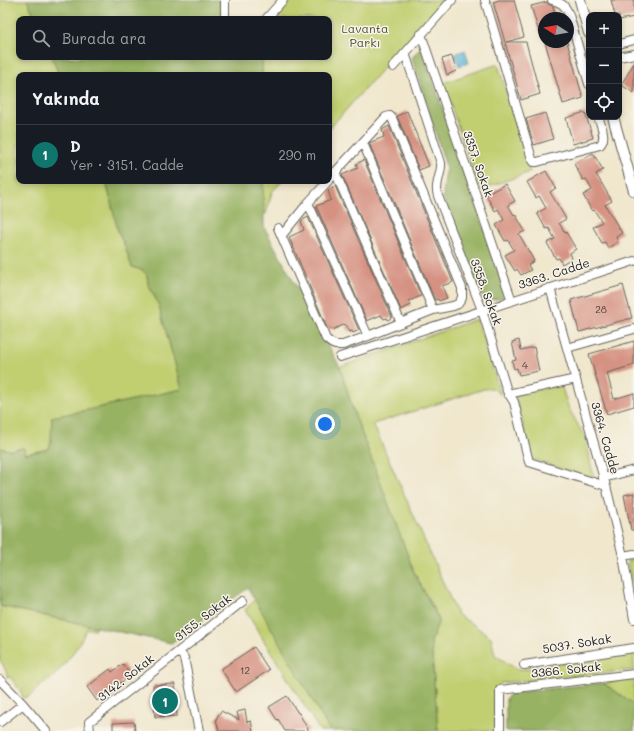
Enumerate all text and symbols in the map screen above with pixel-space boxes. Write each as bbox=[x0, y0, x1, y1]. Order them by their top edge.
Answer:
north arrow bbox=[538, 12, 574, 48]
map controls bbox=[586, 12, 622, 120]
button: + bbox=[586, 12, 622, 48]
search box bbox=[16, 16, 332, 60]
park label: Lavanta Parkı bbox=[341, 20, 389, 50]
icon: search bbox=[30, 27, 52, 49]
text: Burada ara bbox=[62, 28, 146, 48]
button: − bbox=[586, 48, 622, 84]
button: locate bbox=[586, 84, 622, 120]
text: Yakında bbox=[32, 87, 100, 109]
street label: 3357. Sokak bbox=[460, 128, 498, 199]
text: D bbox=[70, 136, 81, 156]
text: 1 bbox=[42, 146, 48, 163]
text: 290 m bbox=[279, 146, 316, 163]
text: Yer · 3151. Cadde bbox=[70, 156, 184, 173]
street label: 3363. Cadde bbox=[516, 254, 592, 292]
street label: 3358. Sokak bbox=[467, 256, 506, 327]
house number: 28 bbox=[595, 302, 607, 316]
house number: 4 bbox=[522, 358, 528, 372]
street label: 3364. Cadde bbox=[588, 400, 624, 476]
your location bbox=[315, 414, 335, 434]
street label: 3155. Sokak bbox=[171, 590, 234, 644]
street label: 5037. Sokak bbox=[541, 630, 612, 656]
street label: 3142. Sokak bbox=[94, 650, 157, 704]
street label: 3366. Sokak bbox=[530, 657, 602, 681]
house number: 12 bbox=[240, 663, 250, 677]
pin: 1 bbox=[152, 686, 178, 716]

